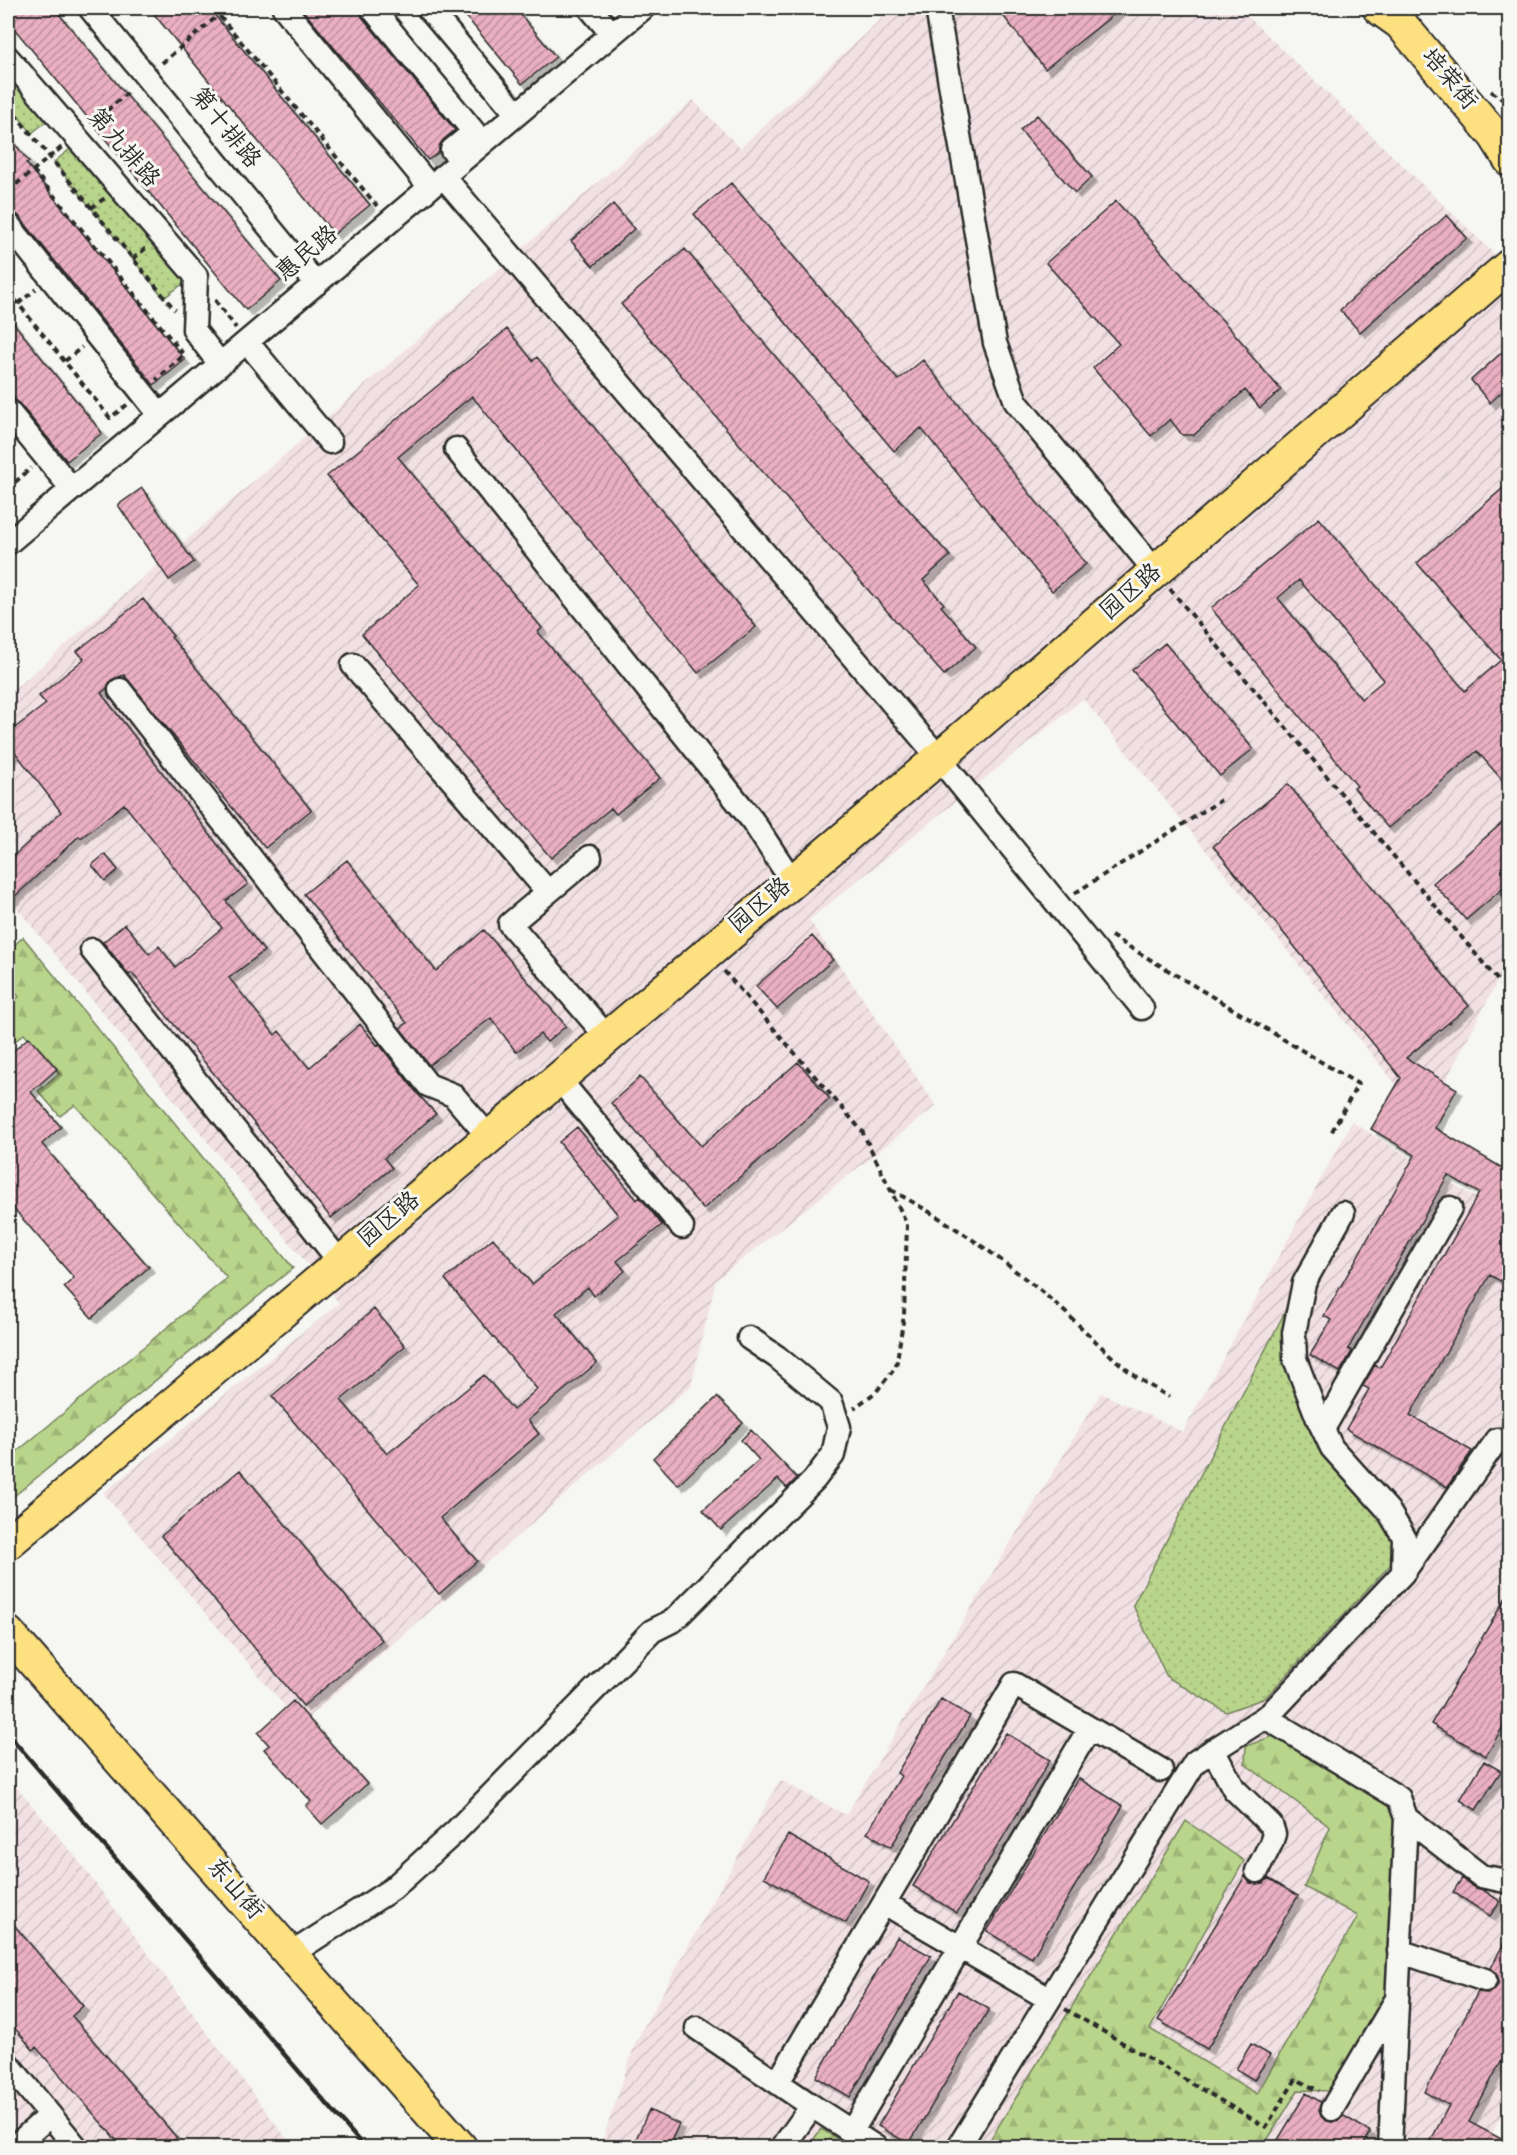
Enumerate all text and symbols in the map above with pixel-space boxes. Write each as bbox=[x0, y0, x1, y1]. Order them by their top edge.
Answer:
street label: 培荣街 bbox=[1412, 41, 1484, 119]
street label: 第十排路 bbox=[181, 81, 267, 177]
street label: 第九排路 bbox=[78, 102, 166, 196]
street label: 惠民路 bbox=[269, 219, 347, 291]
street label: 园区路 bbox=[1094, 557, 1170, 629]
street label: 园区路 bbox=[722, 871, 800, 943]
street label: 园区路 bbox=[351, 1185, 429, 1257]
street label: 东山街 bbox=[198, 1852, 270, 1928]

